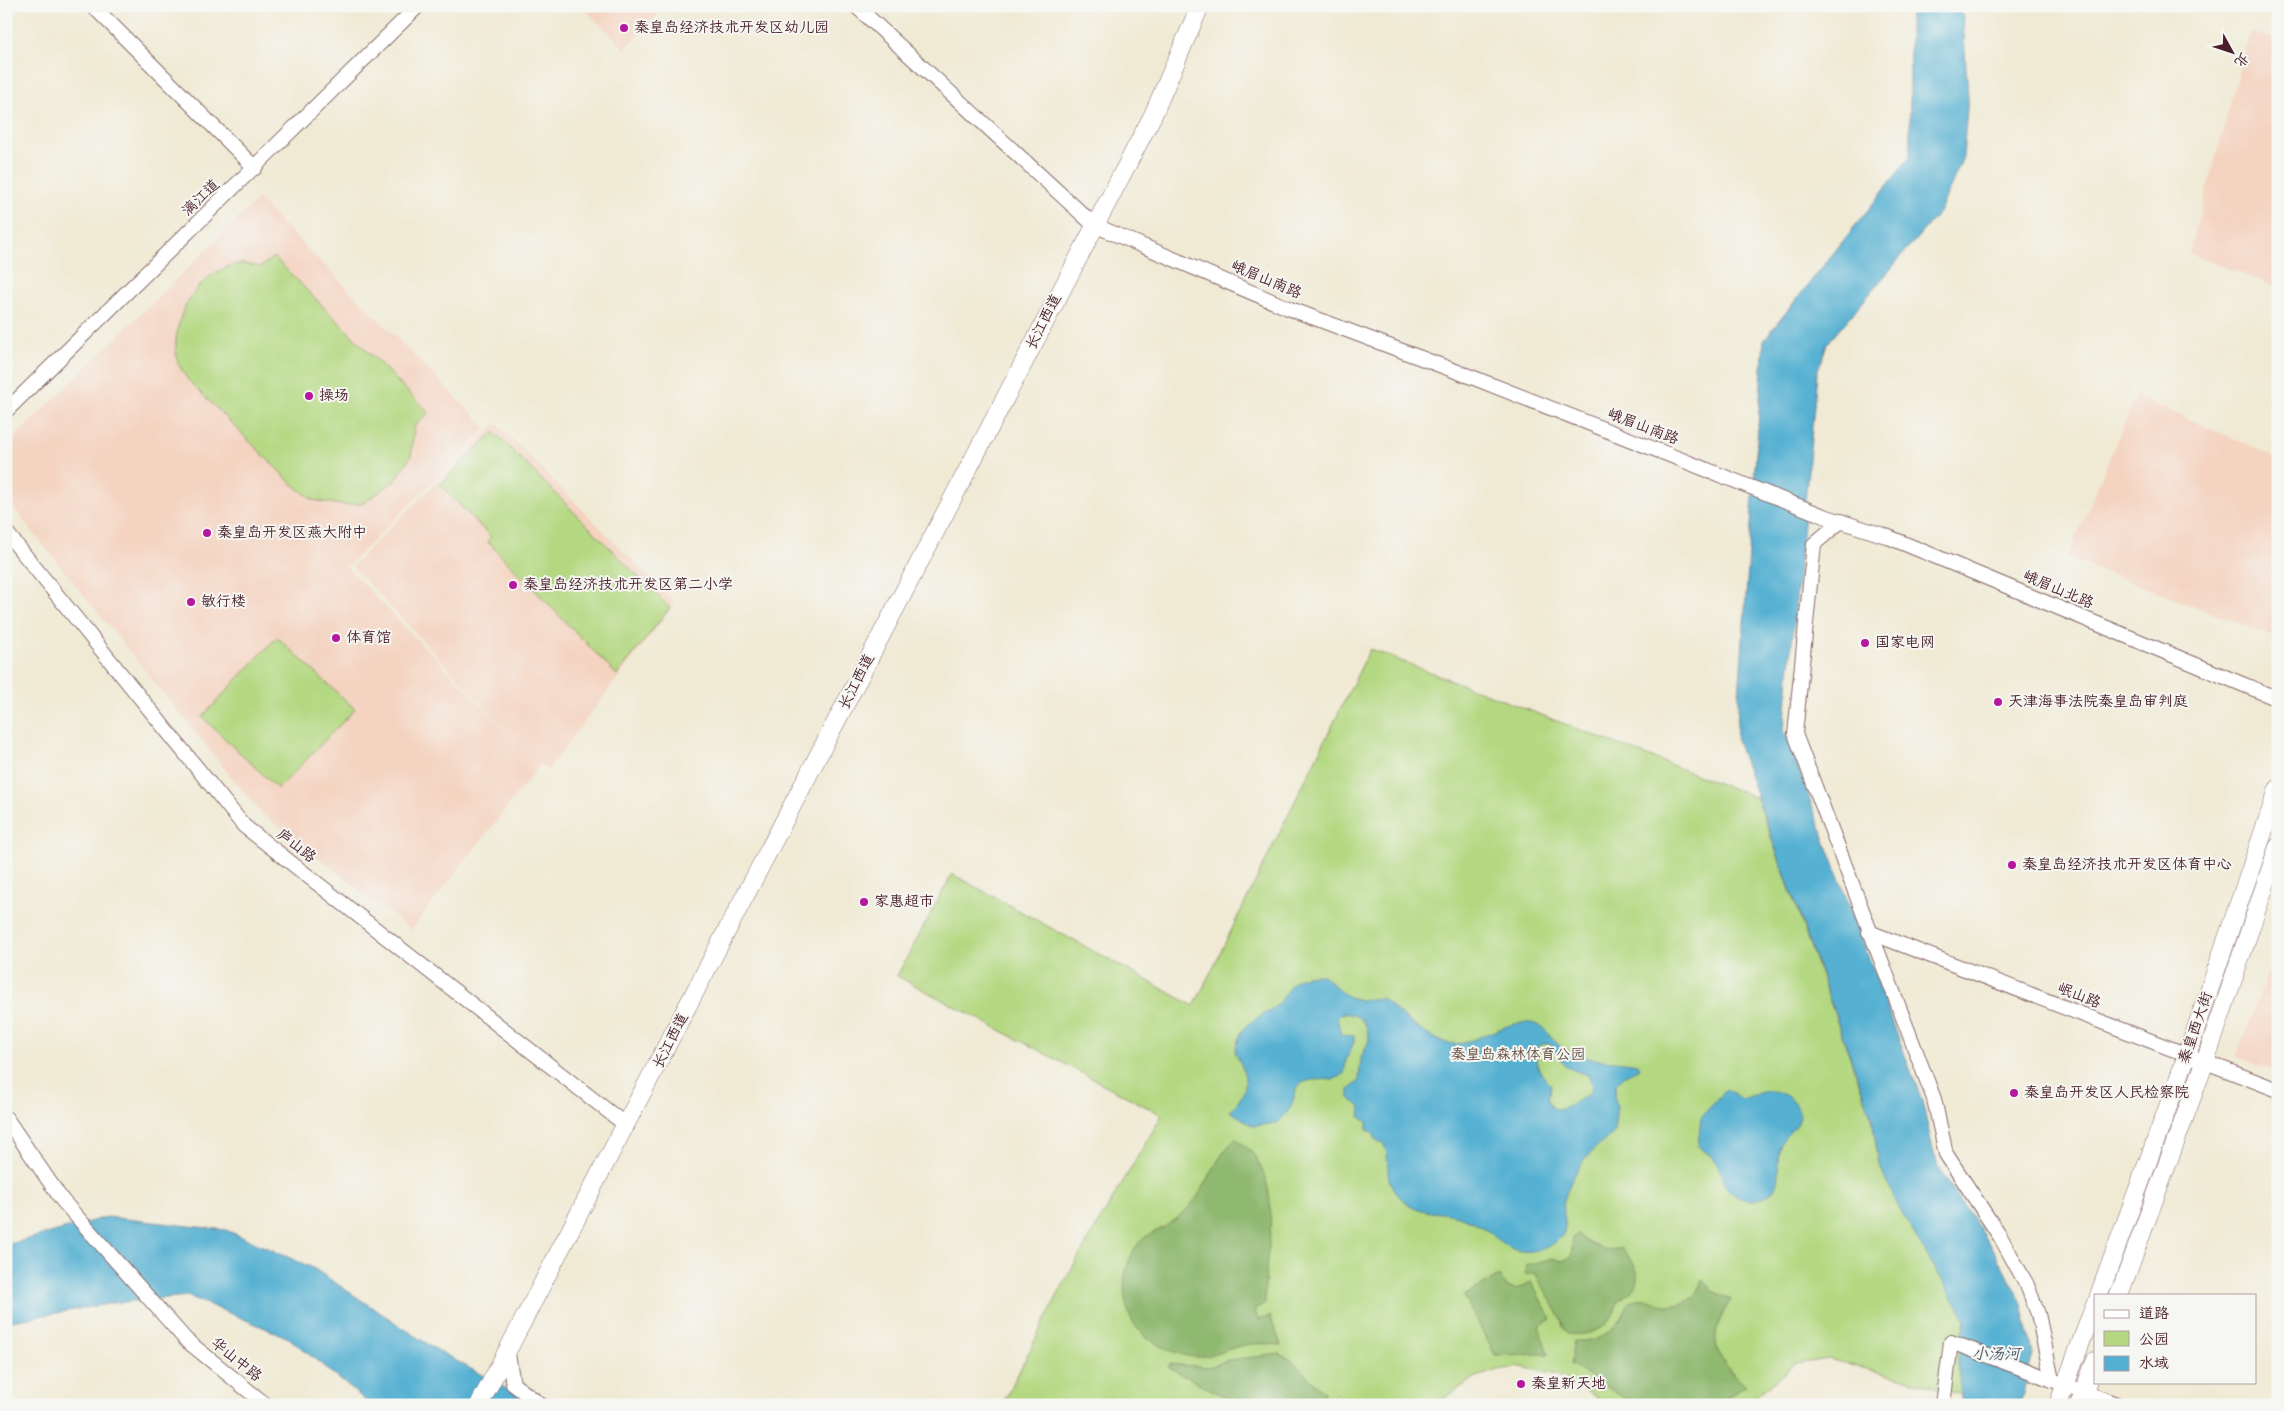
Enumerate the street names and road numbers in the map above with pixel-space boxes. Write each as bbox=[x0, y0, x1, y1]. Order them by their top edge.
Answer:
street label: 漓江道 bbox=[176, 174, 226, 222]
street label: 峨眉山南路 bbox=[1227, 254, 1305, 306]
street label: 长江西道 bbox=[1020, 290, 1068, 354]
street label: 峨眉山南路 bbox=[1604, 402, 1682, 452]
street label: 峨眉山北路 bbox=[2019, 564, 2097, 616]
street label: 长江西道 bbox=[833, 650, 881, 714]
street label: 庐山路 bbox=[271, 823, 321, 869]
street label: 岷山路 bbox=[2054, 977, 2104, 1015]
street label: 秦皇西大街 bbox=[2172, 989, 2220, 1067]
street label: 长江西道 bbox=[647, 1009, 695, 1073]
street label: 华山中路 bbox=[205, 1332, 267, 1388]

